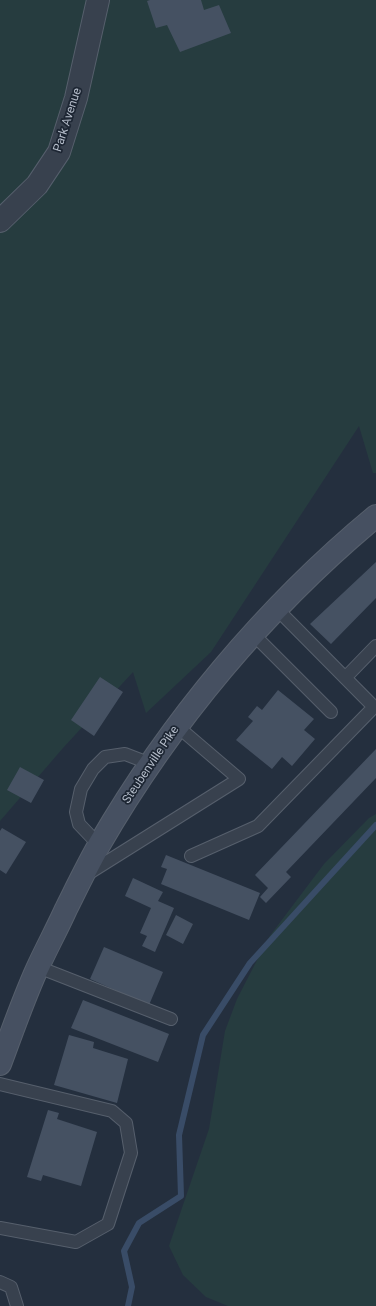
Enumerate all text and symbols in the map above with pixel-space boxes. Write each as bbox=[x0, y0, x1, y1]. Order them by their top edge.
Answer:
street label: Park Avenue bbox=[51, 86, 85, 154]
street label: Steubenville Pike bbox=[120, 723, 182, 807]

